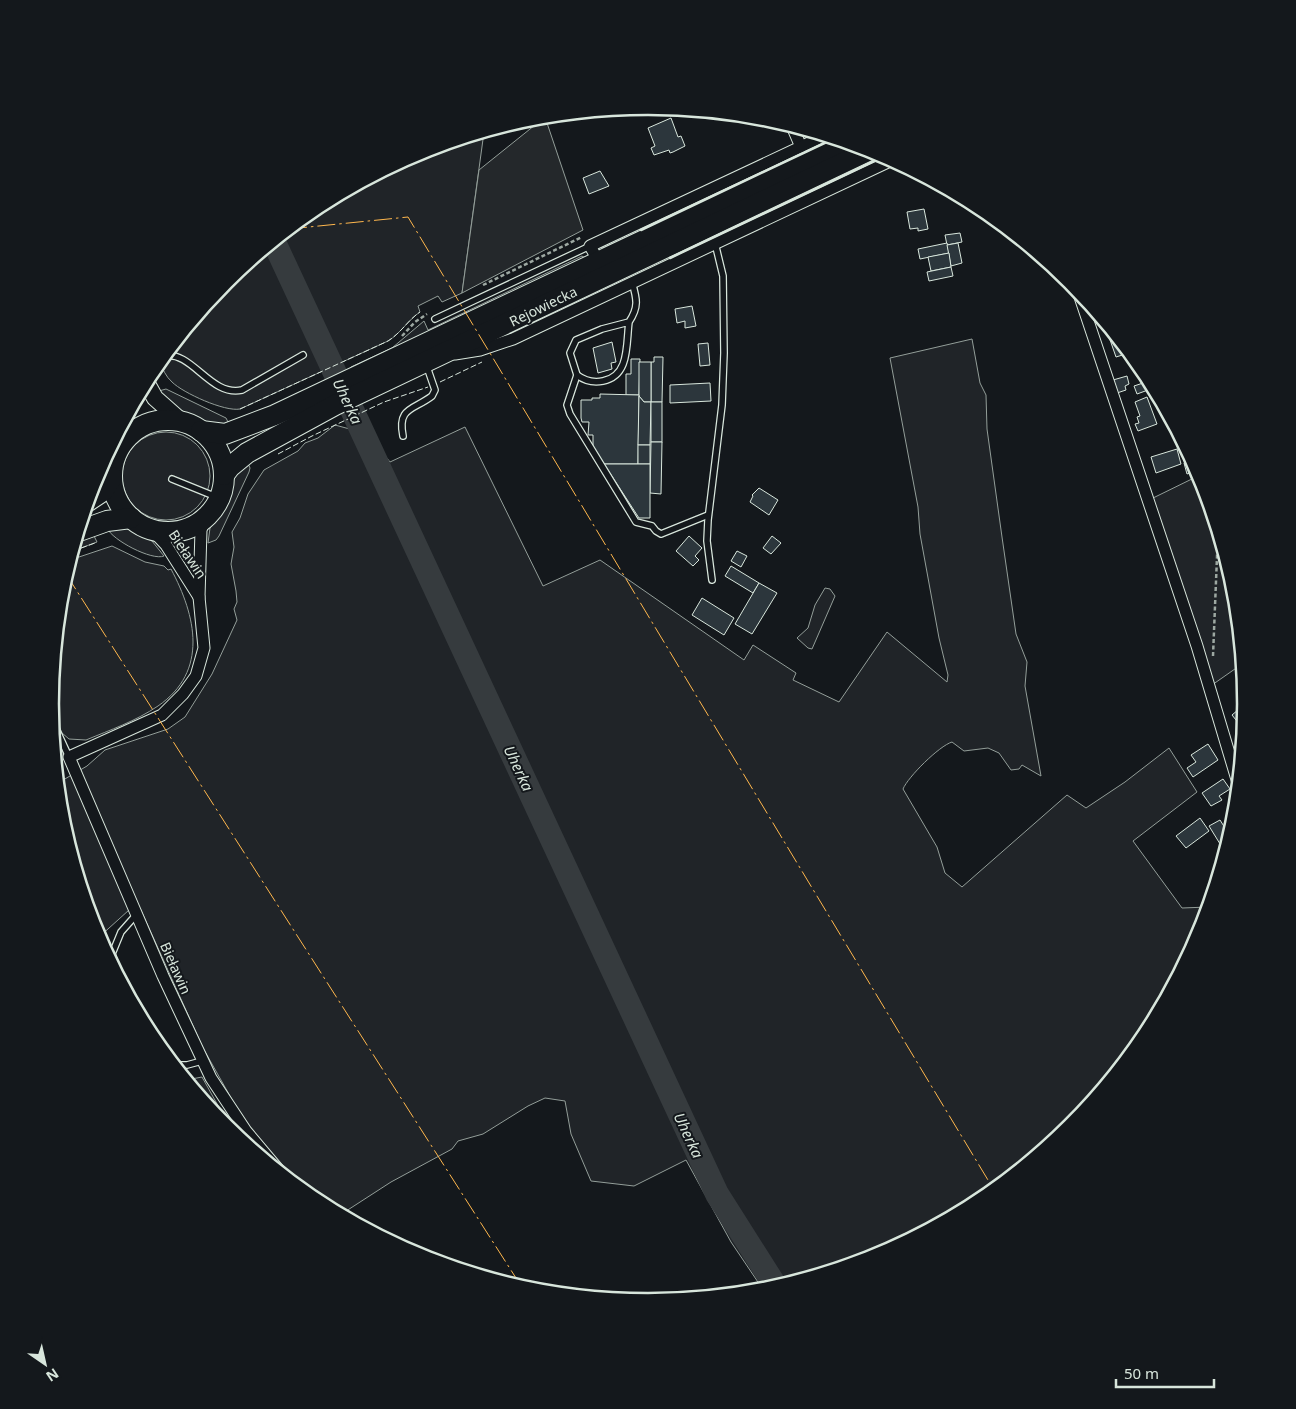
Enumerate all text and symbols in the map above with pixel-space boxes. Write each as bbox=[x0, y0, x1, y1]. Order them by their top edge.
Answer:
street label: Rejowiecka bbox=[506, 281, 580, 331]
water label: Uherka bbox=[329, 375, 367, 428]
street label: Bieławin bbox=[165, 526, 211, 582]
water label: Uherka bbox=[500, 742, 538, 795]
street label: Bieławin bbox=[156, 939, 196, 997]
water label: Uherka bbox=[670, 1109, 708, 1162]
north arrow bbox=[20, 1339, 70, 1389]
scale bar bbox=[1116, 1356, 1214, 1388]
text: 50 m bbox=[1124, 1363, 1159, 1383]
text: N bbox=[43, 1364, 63, 1386]

